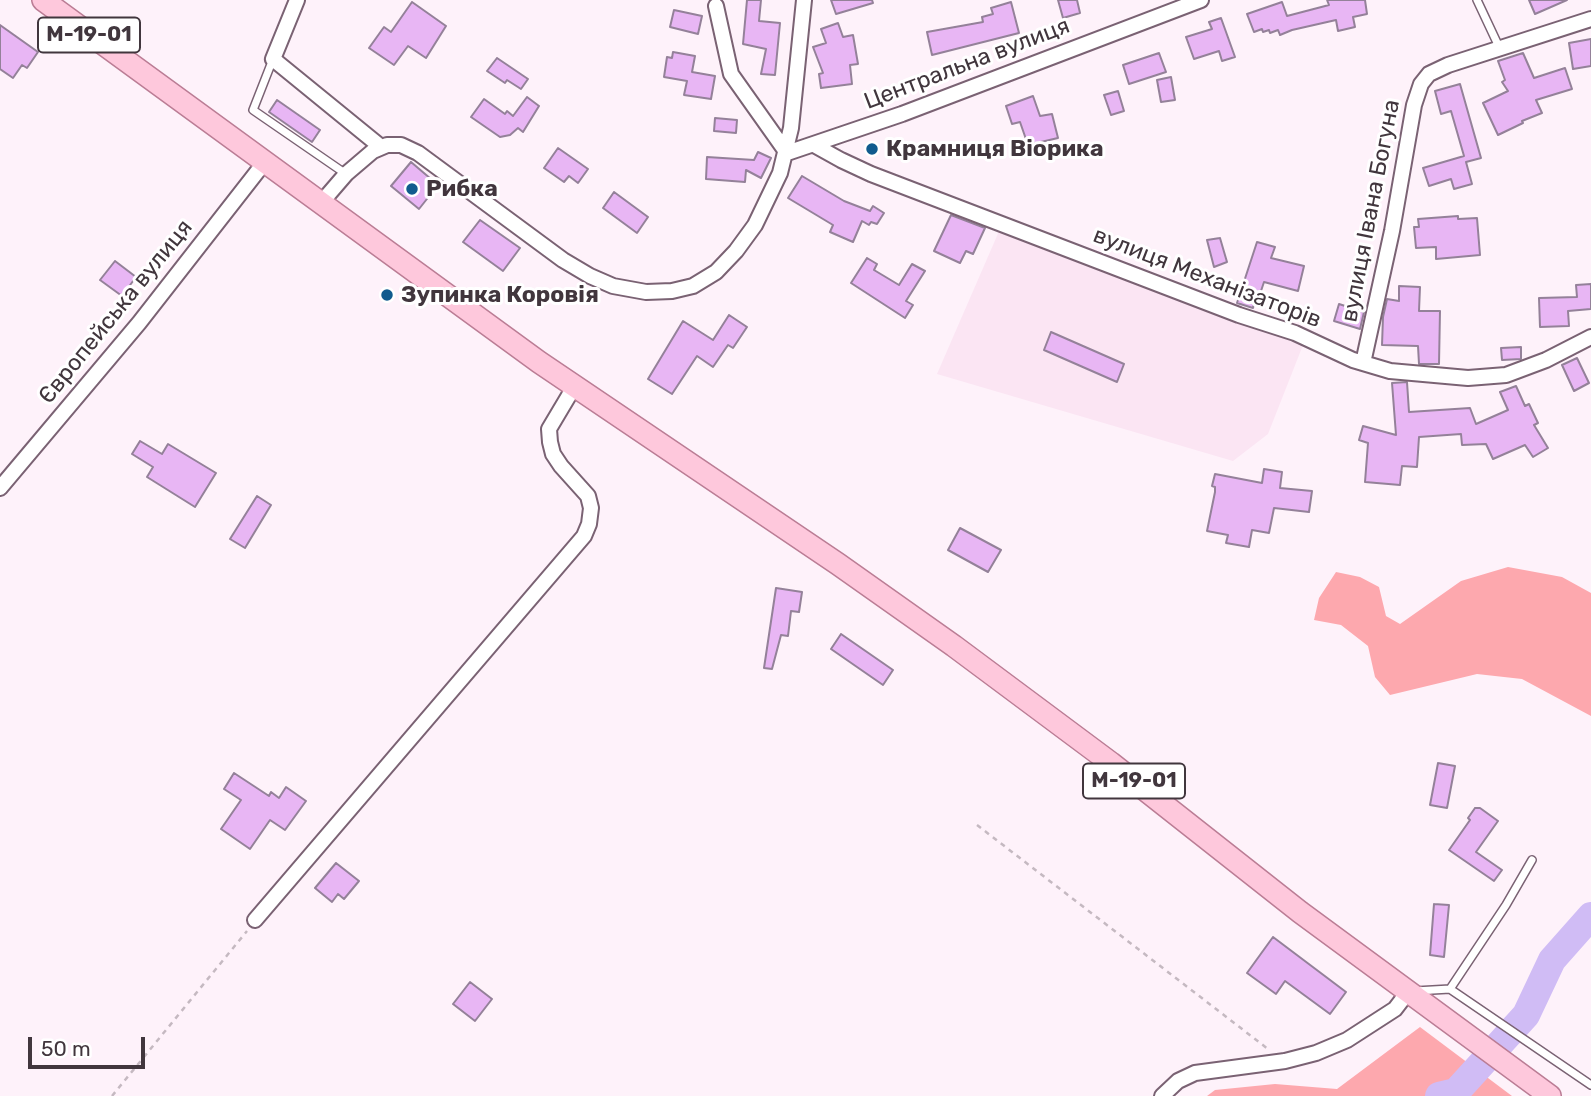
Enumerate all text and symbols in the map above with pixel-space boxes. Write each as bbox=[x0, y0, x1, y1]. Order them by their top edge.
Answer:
street label: Центральна вулиця bbox=[860, 12, 1074, 116]
road number: М-19-01 bbox=[38, 18, 140, 52]
street label: вулиця Івана Богуна bbox=[1336, 98, 1406, 324]
place label: Крамниця Віорика bbox=[886, 135, 1104, 163]
marker: Крамниця Віорика bbox=[864, 141, 880, 157]
place label: Рибка bbox=[426, 175, 498, 203]
marker: Рибка bbox=[404, 181, 420, 197]
street label: Європейська вулиця bbox=[33, 214, 199, 410]
street label: вулиця Механізаторів bbox=[1089, 222, 1325, 334]
place label: Зупинка Коровія bbox=[401, 281, 599, 309]
marker: Зупинка Коровія bbox=[379, 287, 395, 303]
road number: М-19-01 bbox=[1083, 764, 1185, 798]
scale bar bbox=[32, 1023, 149, 1066]
text: 50 m bbox=[41, 1036, 91, 1061]

